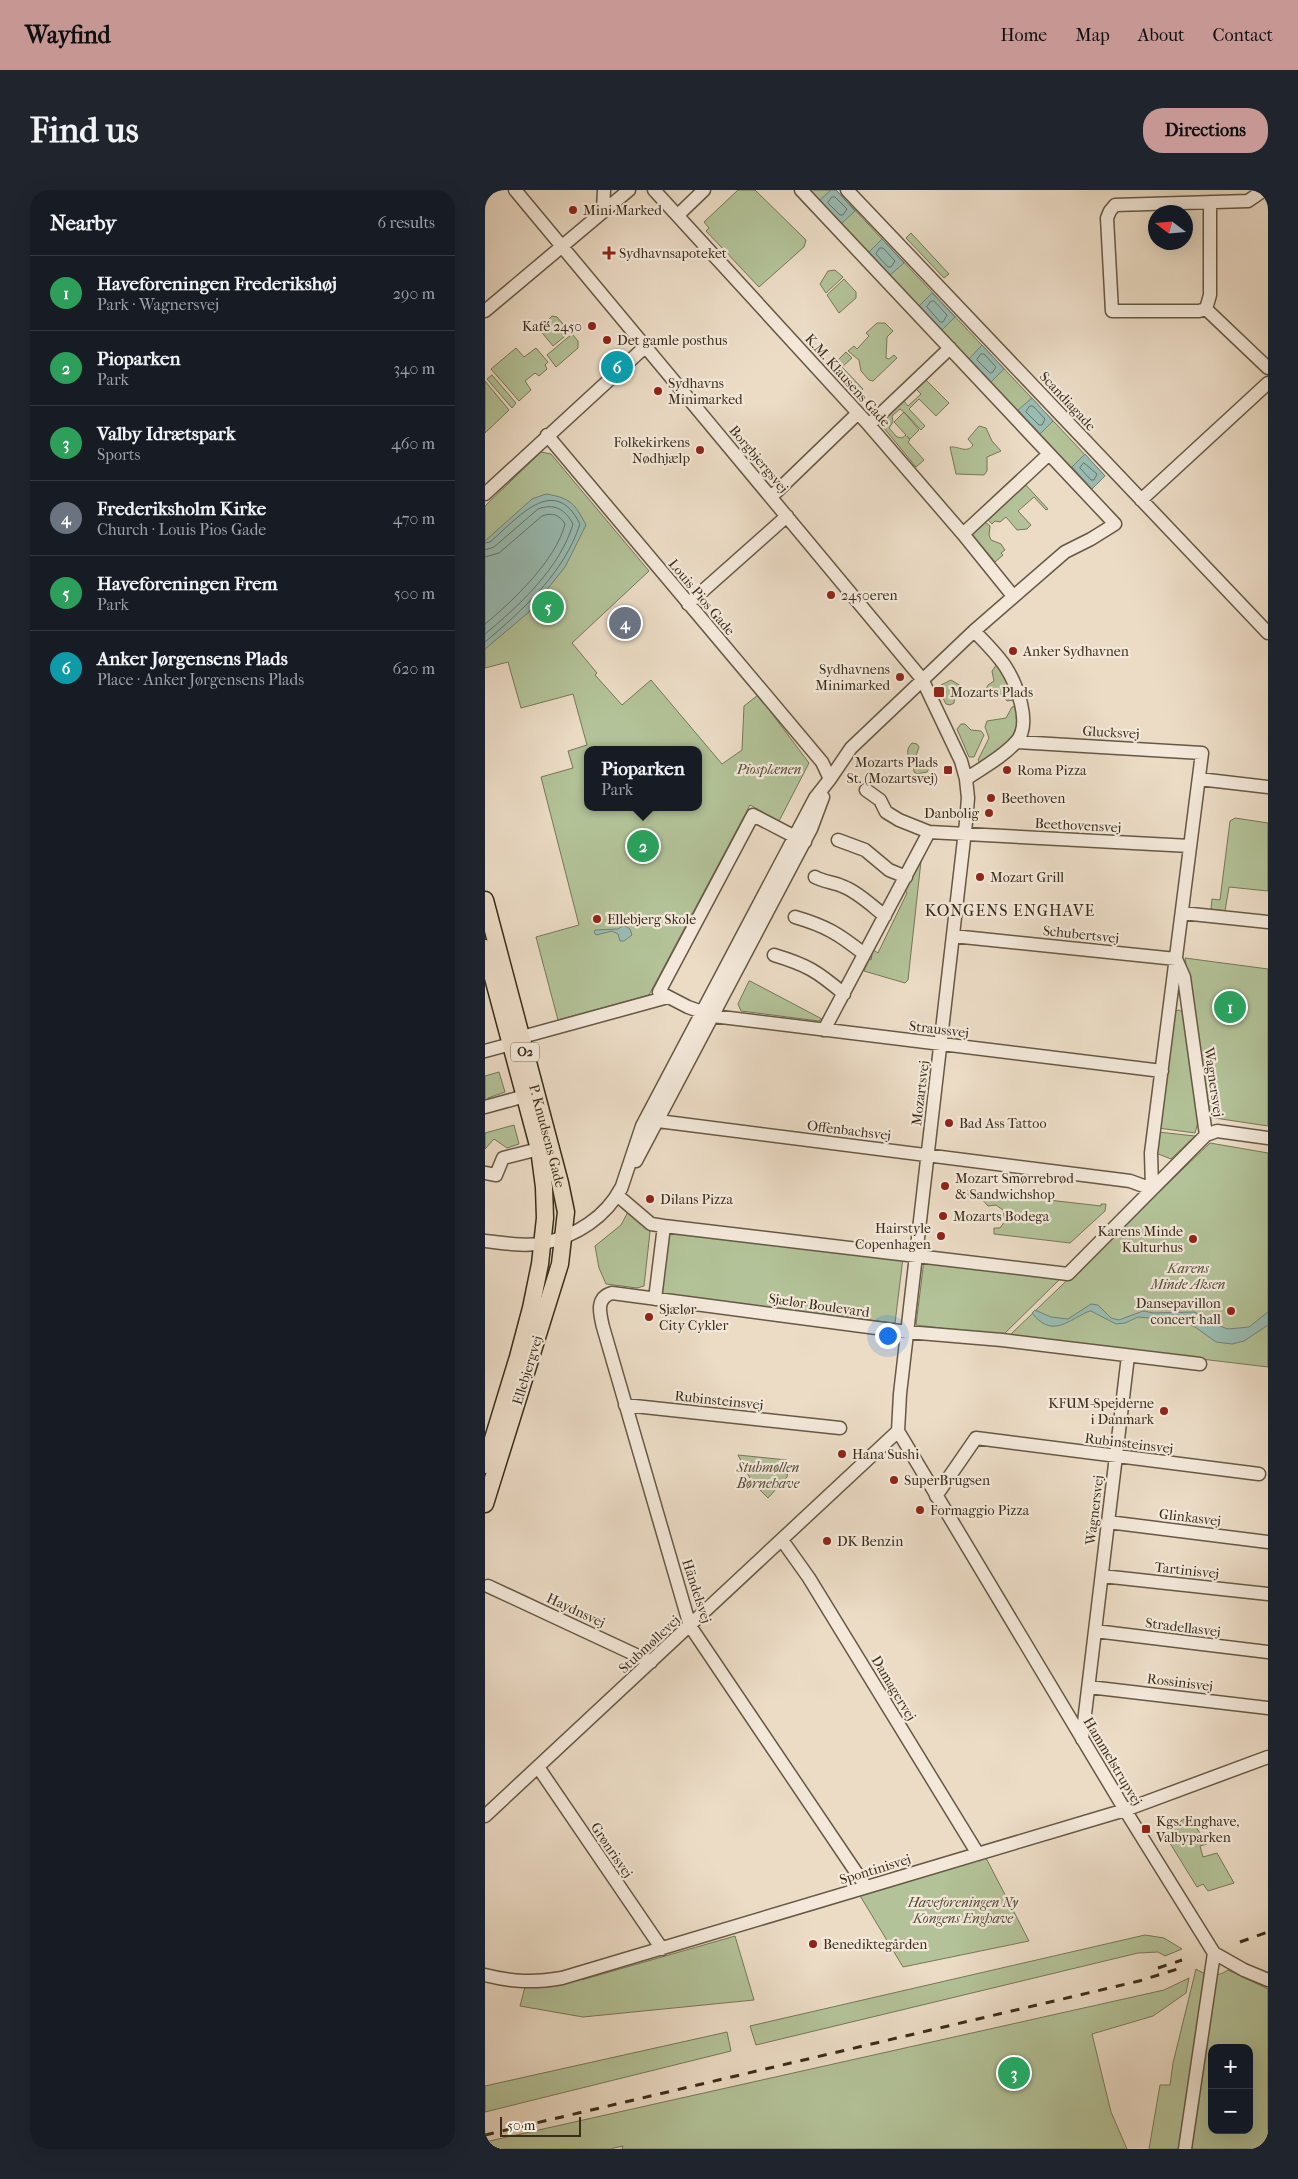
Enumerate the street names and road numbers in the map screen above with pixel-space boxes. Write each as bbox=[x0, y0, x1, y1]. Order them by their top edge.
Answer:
street label: K.M. Klausens Gade bbox=[801, 330, 894, 430]
street label: Scandiagade bbox=[1036, 368, 1099, 434]
street label: Borgbjergsvej bbox=[725, 422, 792, 497]
street label: Louis Pios Gade bbox=[665, 556, 739, 639]
street label: Glucksvej bbox=[1082, 723, 1140, 742]
street label: Beethovensvej bbox=[1034, 815, 1122, 836]
street label: Schubertsvej bbox=[1042, 922, 1120, 947]
street label: Straussvej bbox=[908, 1017, 970, 1042]
road number: O2 bbox=[511, 1042, 539, 1062]
street label: Wagnersvej bbox=[1200, 1045, 1227, 1118]
street label: Mozartsvej bbox=[908, 1059, 933, 1127]
street label: P. Knudsens Gade bbox=[525, 1082, 569, 1189]
street label: Offenbachsvej bbox=[806, 1117, 892, 1144]
street label: Sjælør Boulevard bbox=[767, 1290, 871, 1321]
street label: Ellebjergvej bbox=[509, 1333, 546, 1407]
street label: Rubinsteinsvej bbox=[674, 1387, 764, 1414]
street label: Rubinsteinsvej bbox=[1084, 1430, 1174, 1457]
street label: Wagnersvej bbox=[1082, 1474, 1107, 1547]
street label: Glinkasvej bbox=[1158, 1505, 1222, 1530]
street label: Händelsvej bbox=[678, 1557, 715, 1625]
street label: Tartinisvej bbox=[1154, 1559, 1220, 1582]
street label: Haydnsvej bbox=[544, 1590, 608, 1631]
street label: Stubmøllevej bbox=[615, 1612, 684, 1677]
street label: Stradellasvej bbox=[1144, 1614, 1222, 1641]
street label: Damagervej bbox=[868, 1653, 920, 1724]
street label: Rossinisvej bbox=[1146, 1670, 1214, 1695]
street label: Hammelstrupvej bbox=[1079, 1714, 1146, 1809]
street label: Grønrisvej bbox=[587, 1819, 636, 1881]
street label: Spontinisvej bbox=[837, 1851, 913, 1888]

